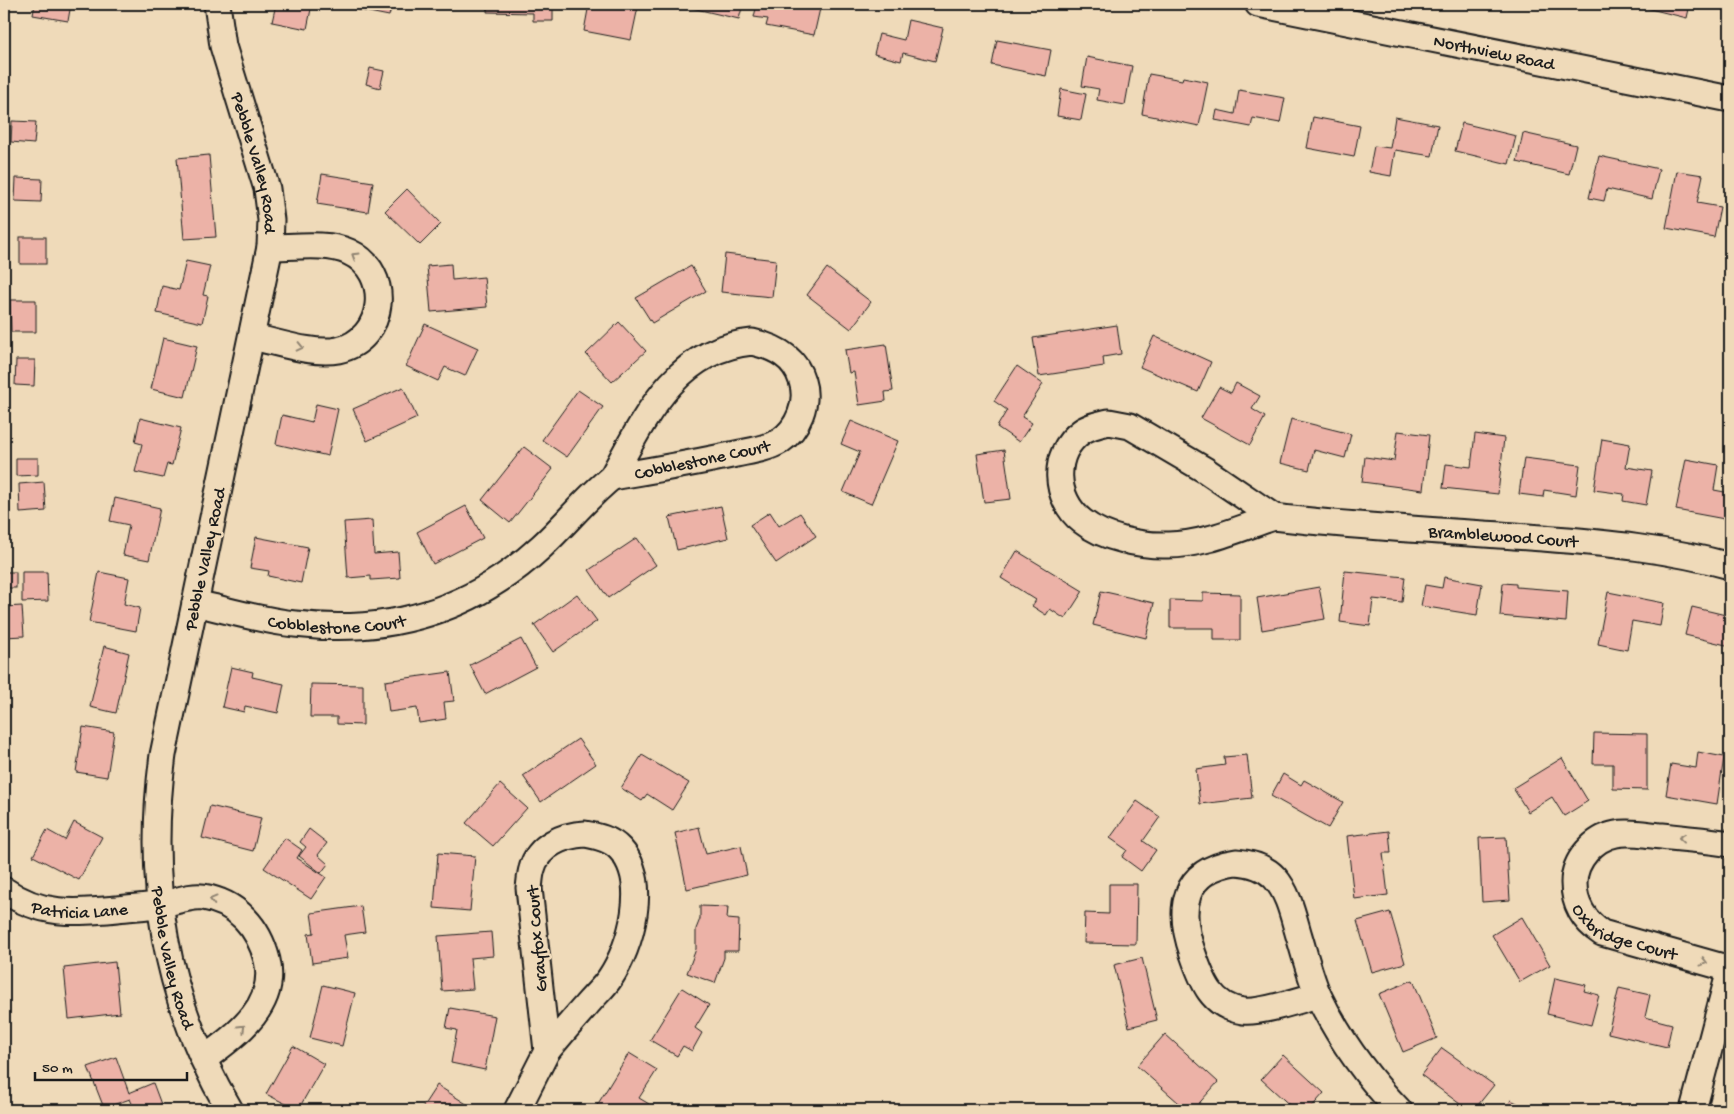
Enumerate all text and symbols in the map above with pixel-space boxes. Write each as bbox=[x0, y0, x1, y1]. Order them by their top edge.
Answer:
street label: Northview Road bbox=[1431, 32, 1558, 77]
street label: Pebble Valley Road bbox=[225, 89, 279, 235]
one-way arrow bbox=[351, 252, 360, 262]
one-way arrow bbox=[295, 341, 304, 352]
street label: Cobblestone Court bbox=[633, 436, 774, 486]
street label: Pebble Valley Road bbox=[181, 485, 232, 634]
street label: Bramblewood Court bbox=[1427, 522, 1580, 554]
street label: Cobblestone Court bbox=[266, 611, 410, 640]
one-way arrow bbox=[1678, 833, 1686, 844]
street label: Grayfox Court bbox=[523, 883, 554, 993]
street label: Pebble Valley Road bbox=[146, 885, 198, 1034]
one-way arrow bbox=[209, 895, 217, 905]
street label: Patricia Lane bbox=[27, 897, 130, 925]
street label: Oxbridge Court bbox=[1566, 901, 1681, 967]
one-way arrow bbox=[1700, 957, 1708, 967]
one-way arrow bbox=[236, 1025, 245, 1034]
scale bar bbox=[35, 1049, 188, 1081]
text: 50 m bbox=[42, 1060, 73, 1078]

